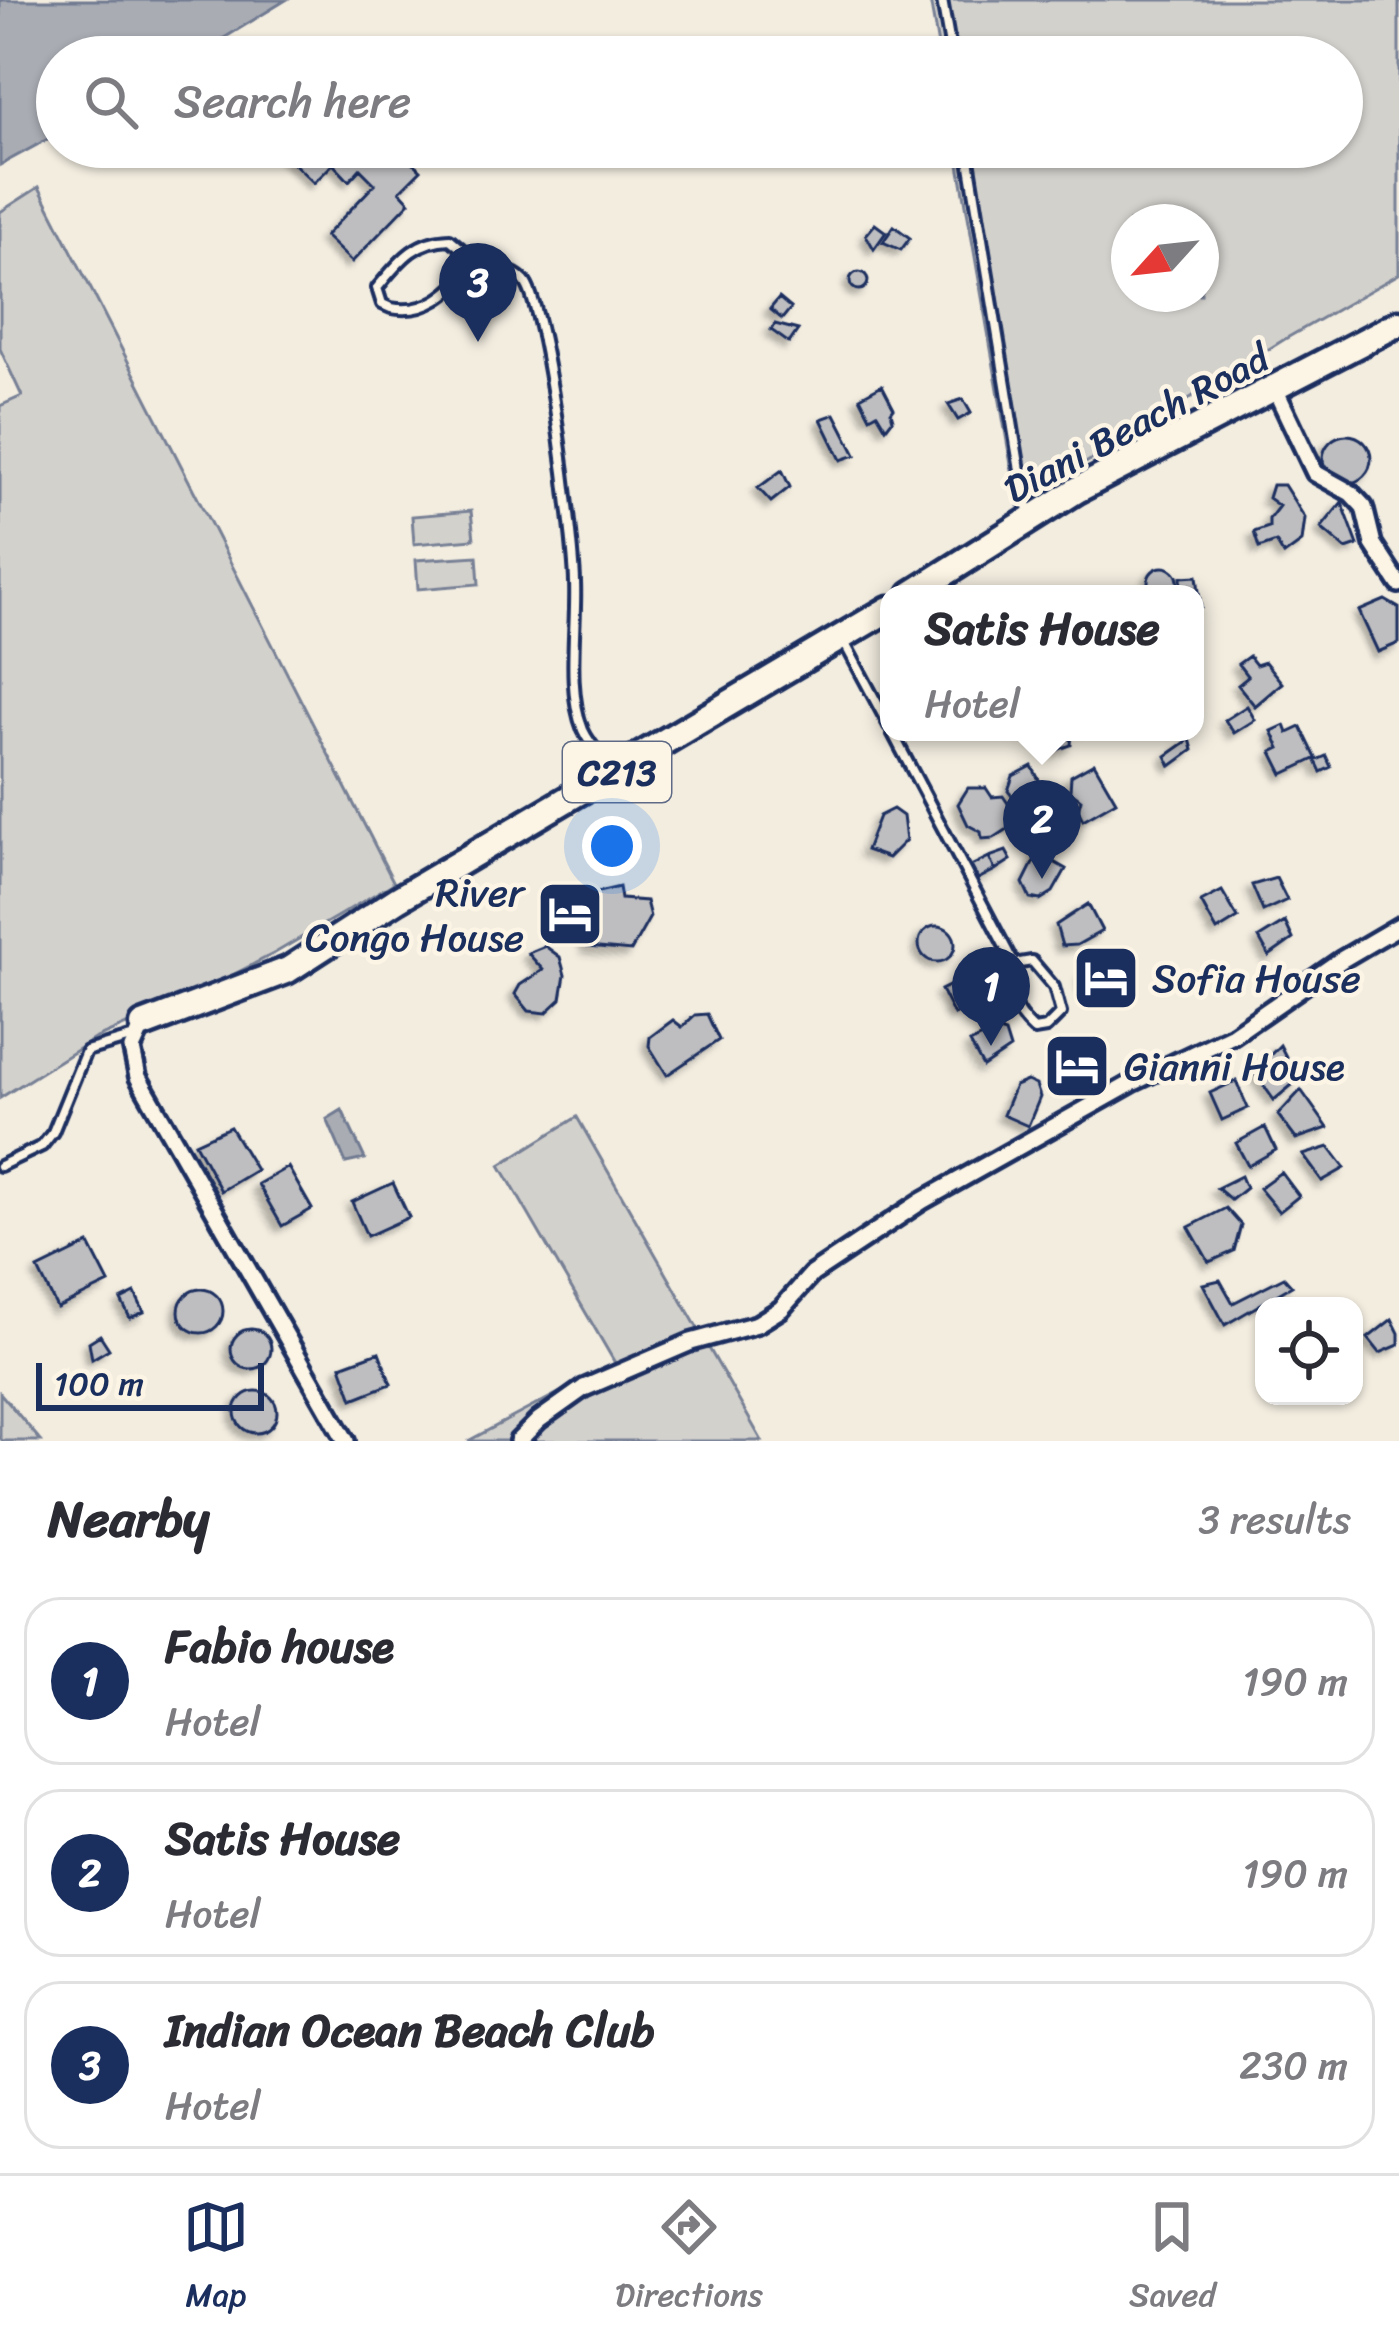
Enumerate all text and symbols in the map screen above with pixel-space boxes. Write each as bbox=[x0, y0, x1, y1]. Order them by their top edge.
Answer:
search box bbox=[36, 36, 1363, 168]
text: Search here bbox=[174, 62, 411, 142]
icon: search bbox=[78, 69, 144, 135]
north arrow bbox=[1111, 204, 1219, 312]
pin: 3 bbox=[439, 243, 517, 342]
street label: Diani Beach Road bbox=[991, 323, 1284, 523]
popup bbox=[880, 585, 1204, 741]
text: Satis House bbox=[924, 589, 1160, 669]
text: Hotel bbox=[924, 669, 1020, 738]
road number: C213 bbox=[563, 742, 671, 802]
pin: 2 bbox=[1003, 780, 1081, 879]
your location bbox=[582, 816, 642, 876]
place label: River Congo House bbox=[305, 858, 526, 972]
hotel icon: River Congo House bbox=[535, 879, 605, 949]
hotel icon: Sofia House bbox=[1071, 943, 1141, 1013]
place label: Sofia House bbox=[1152, 944, 1361, 1013]
pin: 1 bbox=[952, 947, 1030, 1046]
hotel icon: Gianni House bbox=[1042, 1031, 1112, 1101]
place label: Gianni House bbox=[1124, 1032, 1345, 1101]
map controls bbox=[1255, 1297, 1363, 1405]
button: locate bbox=[1255, 1297, 1363, 1405]
text: 100 m bbox=[54, 1355, 144, 1413]
scale bar bbox=[36, 1357, 264, 1410]
text: Nearby bbox=[48, 1474, 209, 1564]
text: 3 results bbox=[1198, 1485, 1351, 1554]
text: Fabio house bbox=[165, 1607, 394, 1687]
text: 1 bbox=[82, 1647, 98, 1716]
text: 190 m bbox=[1243, 1647, 1348, 1716]
text: Hotel bbox=[165, 1687, 261, 1756]
text: Satis House bbox=[165, 1799, 400, 1879]
text: 2 bbox=[79, 1839, 101, 1908]
text: 190 m bbox=[1243, 1839, 1348, 1908]
text: Hotel bbox=[165, 1879, 261, 1948]
text: Indian Ocean Beach Club bbox=[165, 1991, 655, 2071]
text: 3 bbox=[79, 2031, 101, 2100]
text: 230 m bbox=[1239, 2031, 1348, 2100]
text: Hotel bbox=[165, 2071, 261, 2140]
tab: Map bbox=[183, 2194, 249, 2324]
tab: Directions bbox=[615, 2194, 763, 2324]
tab: Saved bbox=[1129, 2194, 1216, 2324]

